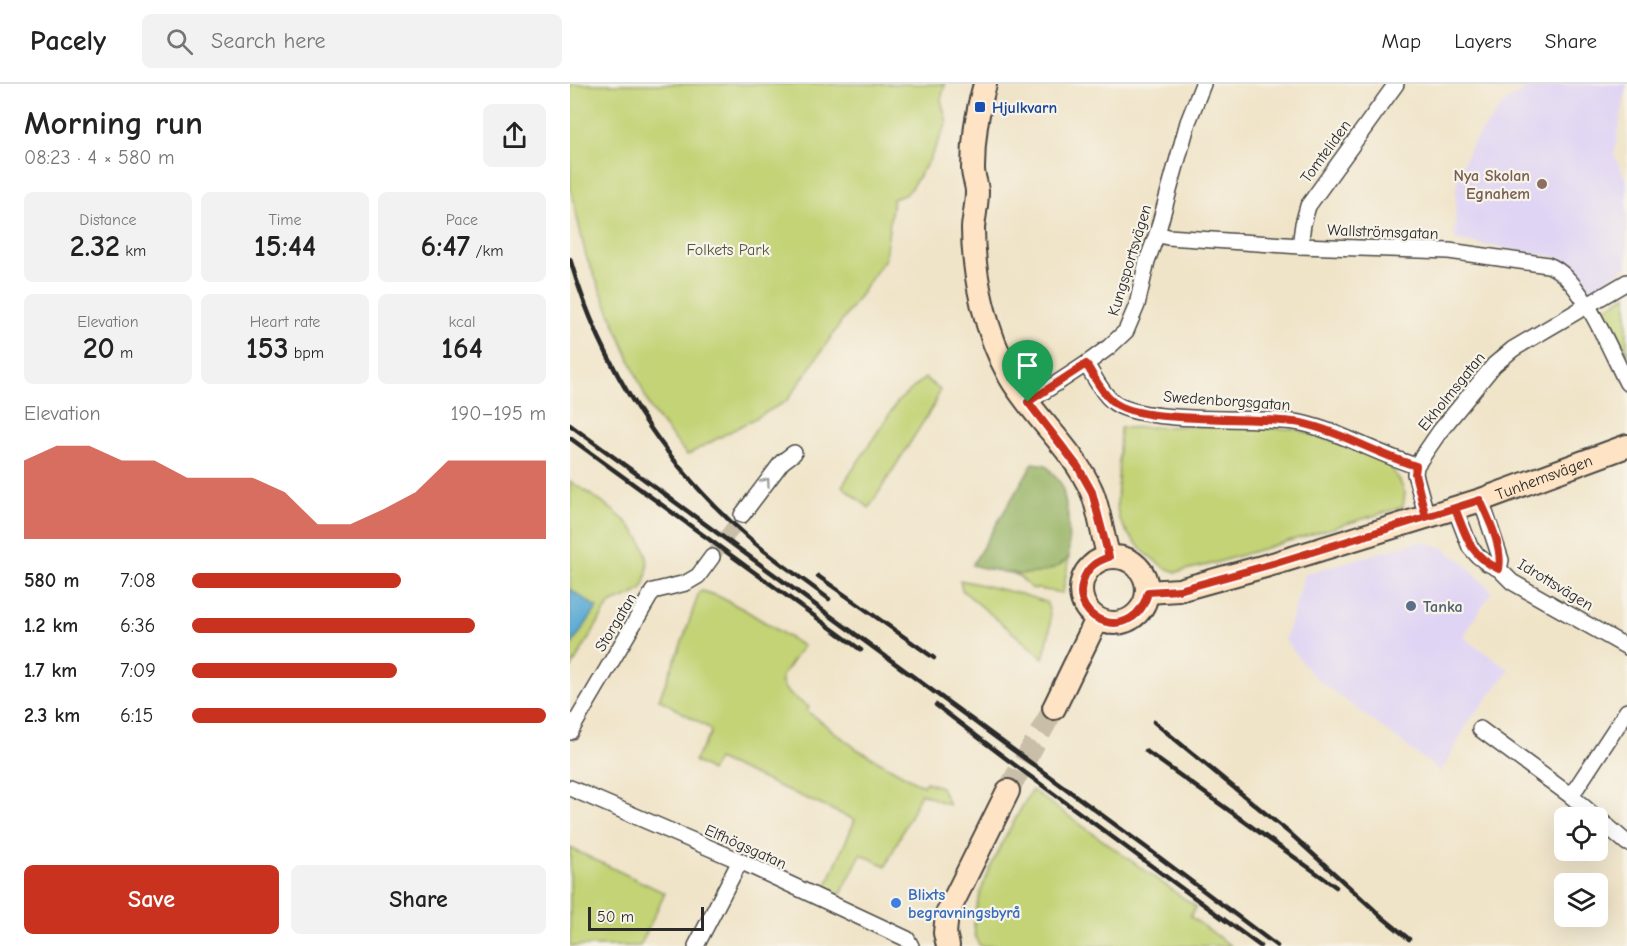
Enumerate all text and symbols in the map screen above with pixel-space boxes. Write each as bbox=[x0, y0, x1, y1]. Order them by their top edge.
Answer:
search box bbox=[142, 14, 562, 68]
text: Pacely bbox=[30, 25, 106, 57]
icon: search bbox=[163, 25, 196, 58]
text: Search here bbox=[211, 28, 326, 54]
text: Map bbox=[1382, 29, 1421, 53]
text: Layers bbox=[1454, 29, 1512, 53]
text: Share bbox=[1545, 29, 1597, 53]
place label: Hjulkvarn bbox=[992, 99, 1057, 117]
marker: Hjulkvarn bbox=[973, 100, 987, 114]
text: Morning run bbox=[24, 104, 203, 142]
button: share bbox=[483, 104, 546, 167]
street label: Tomteliden bbox=[1297, 117, 1355, 186]
text: 08:23 · 4 × 580 m bbox=[24, 146, 175, 169]
place label: Nya Skolan Egnahem bbox=[1454, 167, 1530, 203]
marker: Nya Skolan Egnahem bbox=[1535, 177, 1549, 191]
street label: Kungsportsvägen bbox=[1104, 202, 1155, 318]
text: Distance bbox=[79, 211, 137, 229]
text: Time bbox=[268, 211, 302, 229]
text: Pace bbox=[446, 211, 478, 229]
street label: Wallströmsgatan bbox=[1327, 221, 1439, 243]
text: 2.32 bbox=[70, 229, 120, 264]
text: 15:44 bbox=[254, 229, 316, 264]
text: 6:47 bbox=[421, 229, 470, 264]
park label: Folkets Park bbox=[687, 241, 770, 259]
text: km bbox=[120, 242, 146, 260]
text: /km bbox=[470, 242, 503, 260]
text: Elevation bbox=[77, 313, 139, 331]
text: Heart rate bbox=[250, 313, 320, 331]
text: kcal bbox=[449, 313, 475, 331]
text: 20 bbox=[83, 331, 115, 366]
text: 153 bbox=[246, 331, 288, 366]
text: 164 bbox=[441, 331, 483, 366]
pin bbox=[1002, 340, 1053, 402]
text: m bbox=[115, 344, 133, 362]
text: bpm bbox=[288, 344, 324, 362]
icon: arrive bbox=[1011, 349, 1044, 382]
street label: Ekholmsgatan bbox=[1415, 349, 1489, 434]
street label: Swedenborgsgatan bbox=[1163, 388, 1291, 414]
text: Elevation bbox=[24, 402, 101, 425]
text: 190–195 m bbox=[451, 402, 546, 425]
street label: Tunhemsvägen bbox=[1493, 452, 1595, 504]
one-way arrow bbox=[759, 478, 770, 489]
street label: Idrottsvägen bbox=[1514, 555, 1597, 614]
text: 580 m bbox=[24, 569, 79, 592]
text: 7:08 bbox=[120, 569, 156, 592]
street label: Storgatan bbox=[591, 590, 640, 655]
place label: Tanka bbox=[1423, 598, 1463, 616]
marker: Tanka bbox=[1404, 599, 1418, 613]
text: 1.2 km bbox=[24, 614, 78, 637]
text: 6:36 bbox=[120, 614, 155, 637]
text: 1.7 km bbox=[24, 659, 77, 682]
text: 7:09 bbox=[120, 659, 156, 682]
text: 2.3 km bbox=[24, 704, 80, 727]
text: 6:15 bbox=[120, 704, 153, 727]
map controls bbox=[1554, 807, 1608, 927]
button: locate bbox=[1554, 807, 1608, 861]
street label: Elfhögsgatan bbox=[702, 821, 789, 873]
button: Save bbox=[24, 865, 279, 934]
button: Share bbox=[291, 865, 546, 934]
button: layers bbox=[1554, 873, 1608, 927]
place label: Blixts begravningsbyrå bbox=[908, 886, 1020, 922]
marker: Blixts begravningsbyrå bbox=[889, 896, 903, 910]
scale bar bbox=[588, 904, 704, 932]
text: 50 m bbox=[597, 908, 634, 926]

